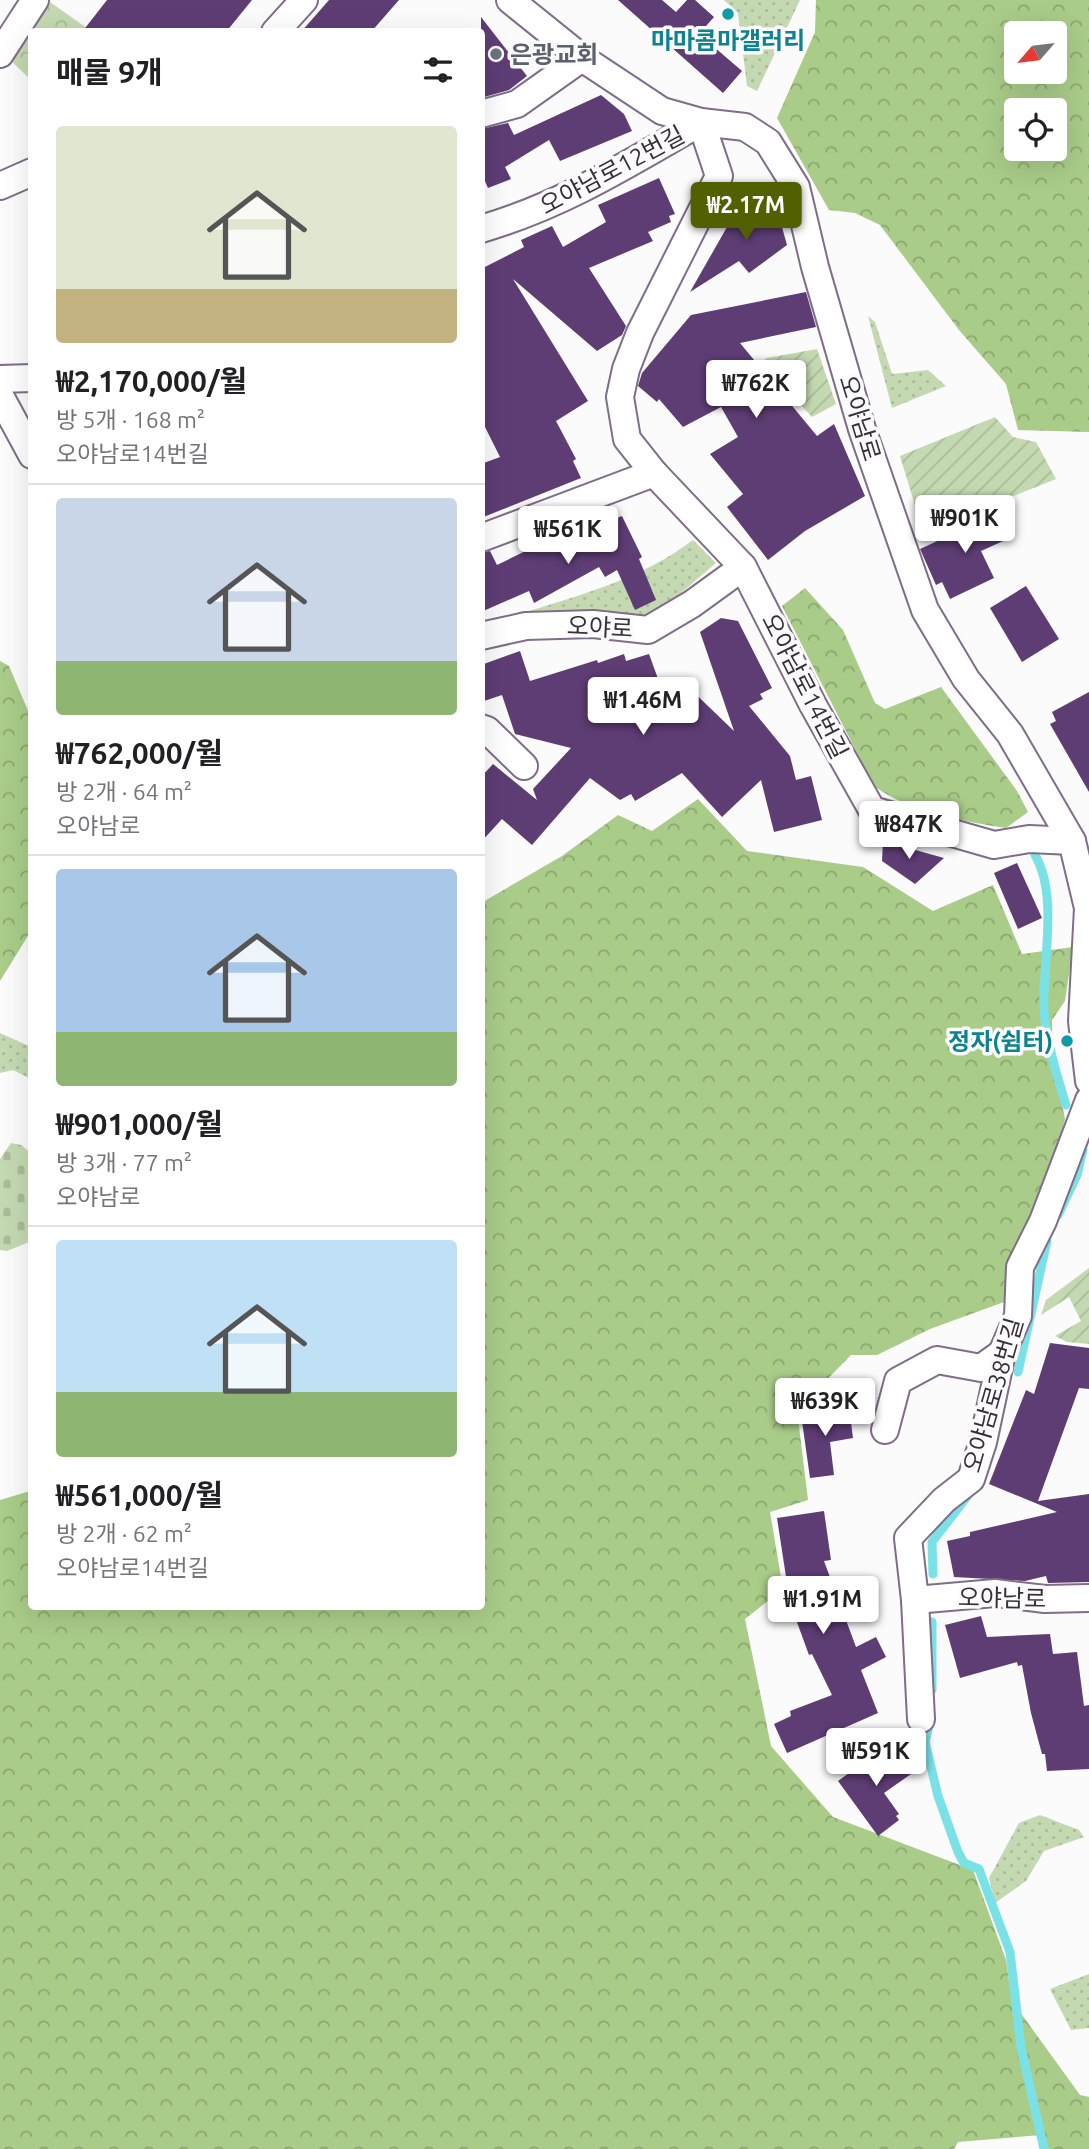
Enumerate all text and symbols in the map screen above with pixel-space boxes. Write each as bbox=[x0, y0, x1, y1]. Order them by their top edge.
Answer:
marker: 마마콤마갤러리 bbox=[720, 6, 736, 22]
north arrow bbox=[1004, 21, 1068, 84]
map controls bbox=[1004, 21, 1067, 161]
place label: 마마콤마갤러리 bbox=[651, 27, 805, 54]
place label: 은광교회 bbox=[510, 41, 598, 68]
marker: 은광교회 bbox=[488, 46, 504, 62]
icon: filters bbox=[419, 51, 457, 89]
text: 매물 9개 bbox=[56, 55, 163, 89]
button: locate bbox=[1004, 98, 1067, 161]
street label: 오야남로12번길 bbox=[535, 121, 689, 219]
icon: home bbox=[194, 172, 320, 298]
pin: ₩2.17M bbox=[689, 182, 803, 242]
text: ₩2.17M bbox=[707, 192, 785, 217]
pin: ₩762K bbox=[707, 360, 805, 420]
text: ₩2,170,000/월 bbox=[56, 364, 247, 398]
text: ₩762K bbox=[722, 370, 790, 395]
street label: 오야남로 bbox=[834, 372, 886, 464]
text: 방 5개 · 168 m² bbox=[56, 407, 205, 432]
text: 오야남로14번길 bbox=[56, 441, 209, 466]
pin: ₩901K bbox=[916, 496, 1014, 555]
text: ₩901K bbox=[931, 505, 999, 530]
pin: ₩561K bbox=[519, 506, 617, 566]
text: ₩561K bbox=[534, 516, 602, 541]
icon: home bbox=[194, 544, 320, 670]
street label: 오야남로14번길 bbox=[757, 609, 853, 763]
street label: 오야로 bbox=[566, 612, 634, 642]
pin: ₩1.46M bbox=[586, 678, 700, 737]
text: ₩1.46M bbox=[604, 687, 682, 712]
text: ₩762,000/월 bbox=[56, 736, 223, 770]
text: 방 2개 · 64 m² bbox=[56, 779, 192, 804]
pin: ₩847K bbox=[860, 802, 958, 861]
text: ₩847K bbox=[875, 811, 943, 836]
text: 오야남로 bbox=[56, 813, 141, 838]
icon: home bbox=[194, 915, 320, 1041]
place label: 정자(쉼터) bbox=[948, 1028, 1053, 1055]
marker: 정자(쉼터) bbox=[1059, 1033, 1075, 1049]
text: ₩901,000/월 bbox=[56, 1107, 223, 1141]
text: 방 3개 · 77 m² bbox=[56, 1150, 192, 1175]
text: 오야남로 bbox=[56, 1184, 141, 1209]
icon: home bbox=[194, 1286, 320, 1412]
street label: 오야남로38번길 bbox=[958, 1315, 1028, 1475]
pin: ₩639K bbox=[776, 1378, 874, 1438]
text: ₩639K bbox=[791, 1388, 859, 1413]
text: ₩561,000/월 bbox=[56, 1478, 223, 1512]
text: 방 2개 · 62 m² bbox=[56, 1521, 192, 1546]
text: 오야남로14번길 bbox=[56, 1555, 209, 1580]
pin: ₩1.91M bbox=[766, 1576, 880, 1636]
street label: 오야남로 bbox=[958, 1584, 1046, 1612]
text: ₩1.91M bbox=[784, 1586, 862, 1611]
pin: ₩591K bbox=[827, 1728, 925, 1788]
text: ₩591K bbox=[842, 1738, 910, 1763]

